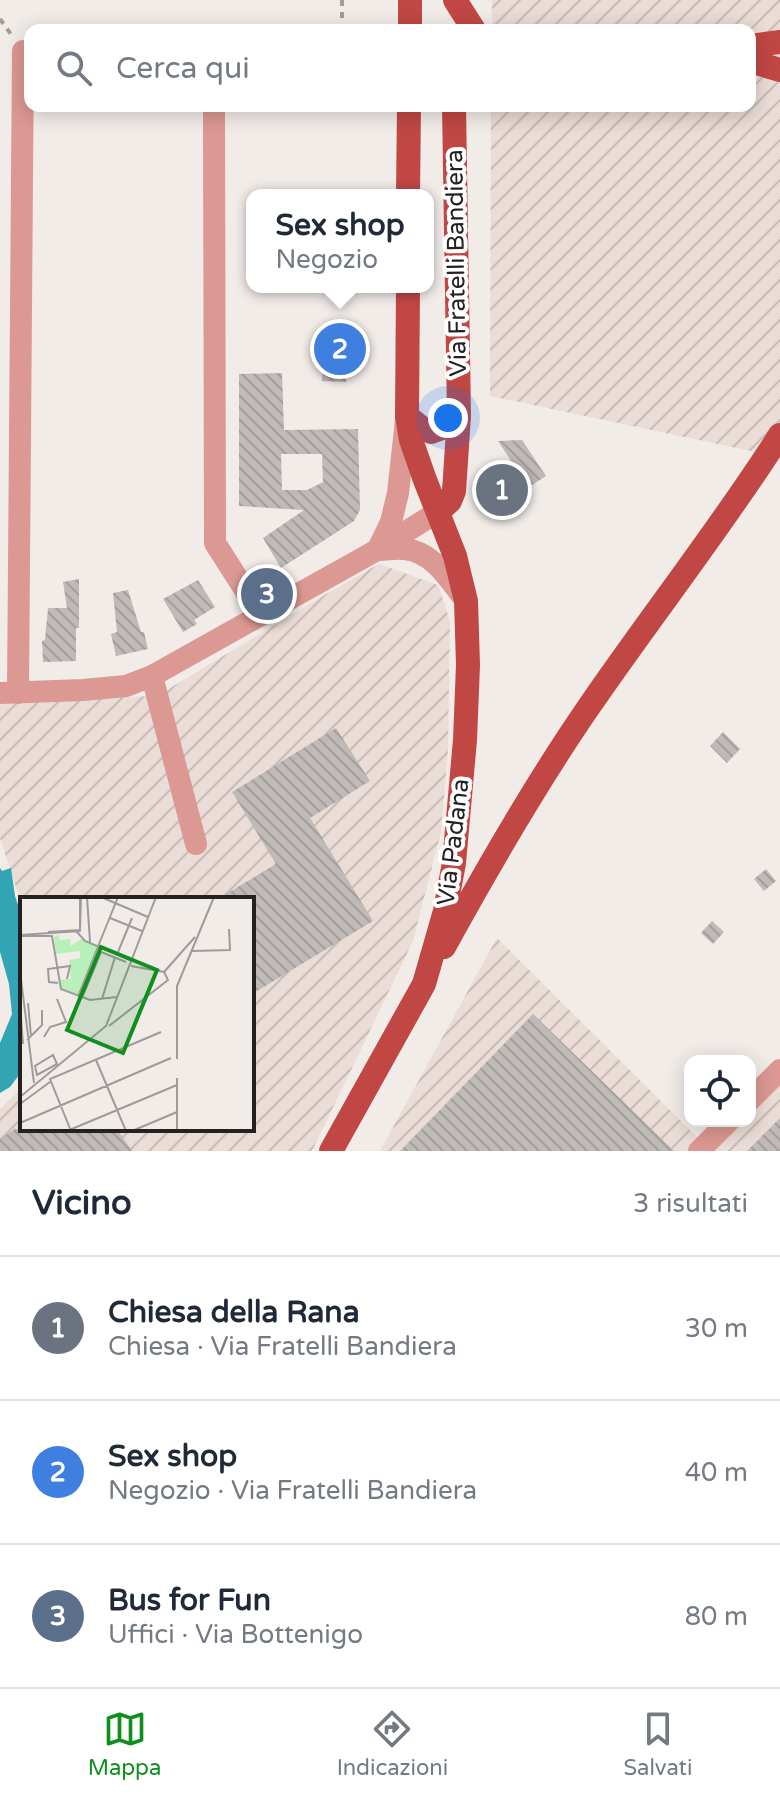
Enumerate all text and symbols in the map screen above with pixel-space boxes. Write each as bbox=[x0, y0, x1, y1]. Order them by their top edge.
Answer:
search box bbox=[24, 24, 756, 112]
icon: search bbox=[52, 46, 96, 90]
text: Cerca qui bbox=[116, 50, 250, 87]
street label: Via Fratelli Bandiera bbox=[440, 149, 473, 377]
popup bbox=[246, 189, 434, 293]
text: Sex shop bbox=[275, 207, 405, 244]
text: Negozio bbox=[275, 244, 378, 275]
pin: 2 bbox=[314, 319, 366, 379]
your location bbox=[428, 398, 468, 438]
pin: 1 bbox=[476, 460, 528, 520]
pin: 3 bbox=[241, 564, 293, 624]
street label: Via Padana bbox=[431, 777, 476, 907]
inset map bbox=[20, 897, 254, 1131]
map controls bbox=[684, 1055, 756, 1127]
button: locate bbox=[684, 1055, 756, 1127]
text: Vicino bbox=[32, 1183, 132, 1224]
text: 3 risultati bbox=[633, 1188, 748, 1219]
text: Chiesa della Rana bbox=[108, 1294, 360, 1331]
text: 1 bbox=[50, 1313, 66, 1344]
text: 30 m bbox=[685, 1313, 748, 1344]
text: Chiesa · Via Fratelli Bandiera bbox=[108, 1331, 457, 1362]
text: Sex shop bbox=[108, 1438, 237, 1475]
text: 2 bbox=[50, 1457, 66, 1488]
text: 40 m bbox=[685, 1457, 748, 1488]
text: Negozio · Via Fratelli Bandiera bbox=[108, 1475, 477, 1506]
text: Bus for Fun bbox=[108, 1582, 271, 1619]
text: 3 bbox=[50, 1601, 66, 1632]
text: 80 m bbox=[685, 1601, 748, 1632]
text: Uffici · Via Bottenigo bbox=[108, 1619, 363, 1650]
tab: Mappa bbox=[88, 1707, 161, 1781]
tab: Indicazioni bbox=[337, 1707, 448, 1781]
tab: Salvati bbox=[623, 1707, 692, 1781]

